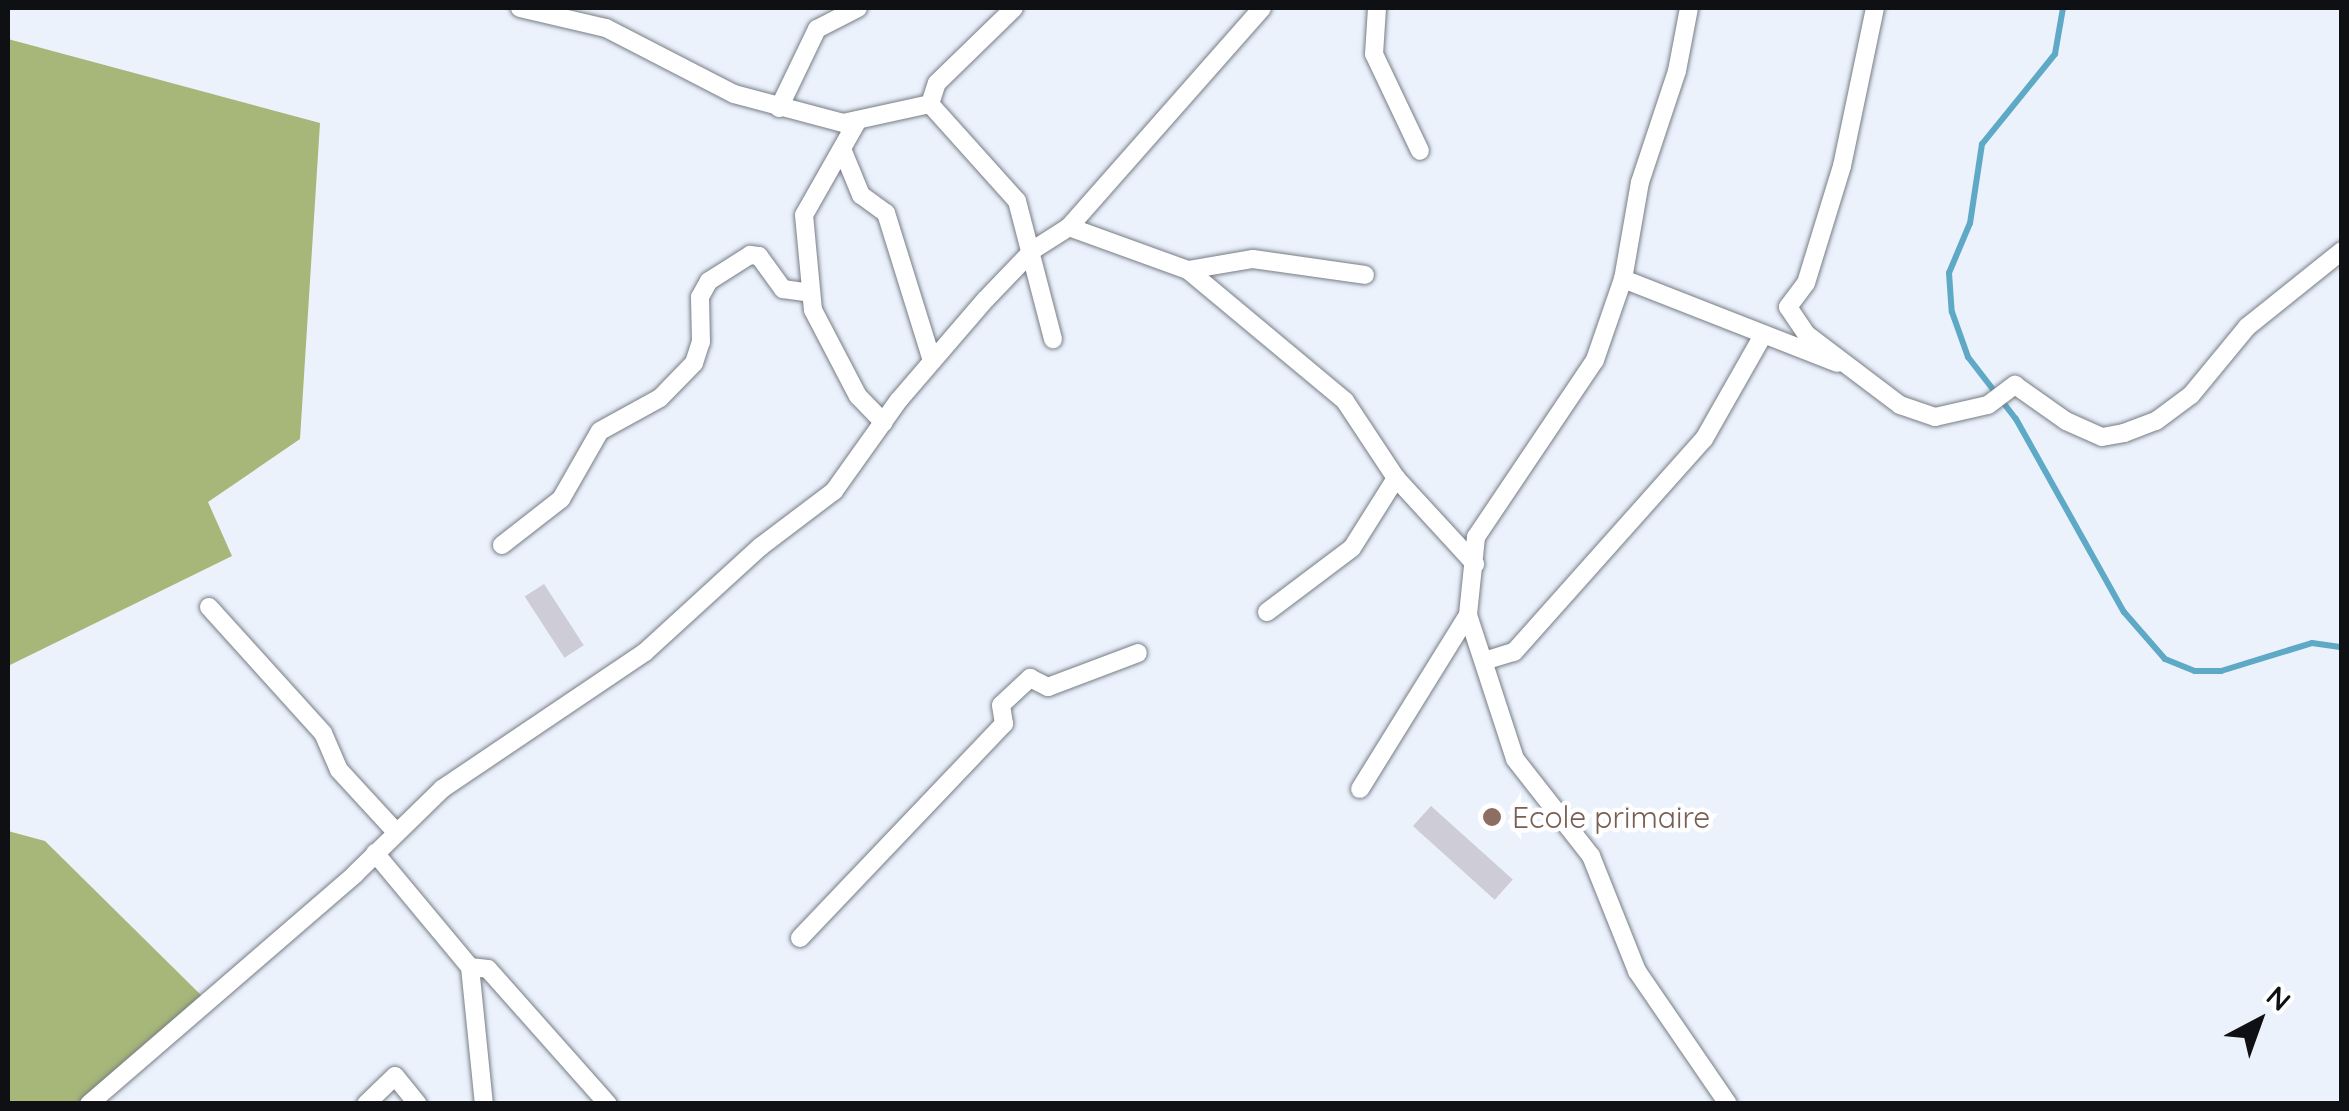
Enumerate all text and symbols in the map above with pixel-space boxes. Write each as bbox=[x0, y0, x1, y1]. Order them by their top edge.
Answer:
place label: Ecole primaire bbox=[1512, 799, 1710, 835]
marker: Ecole primaire bbox=[1481, 806, 1503, 828]
north arrow bbox=[2209, 971, 2309, 1071]
text: N bbox=[2260, 978, 2298, 1018]

